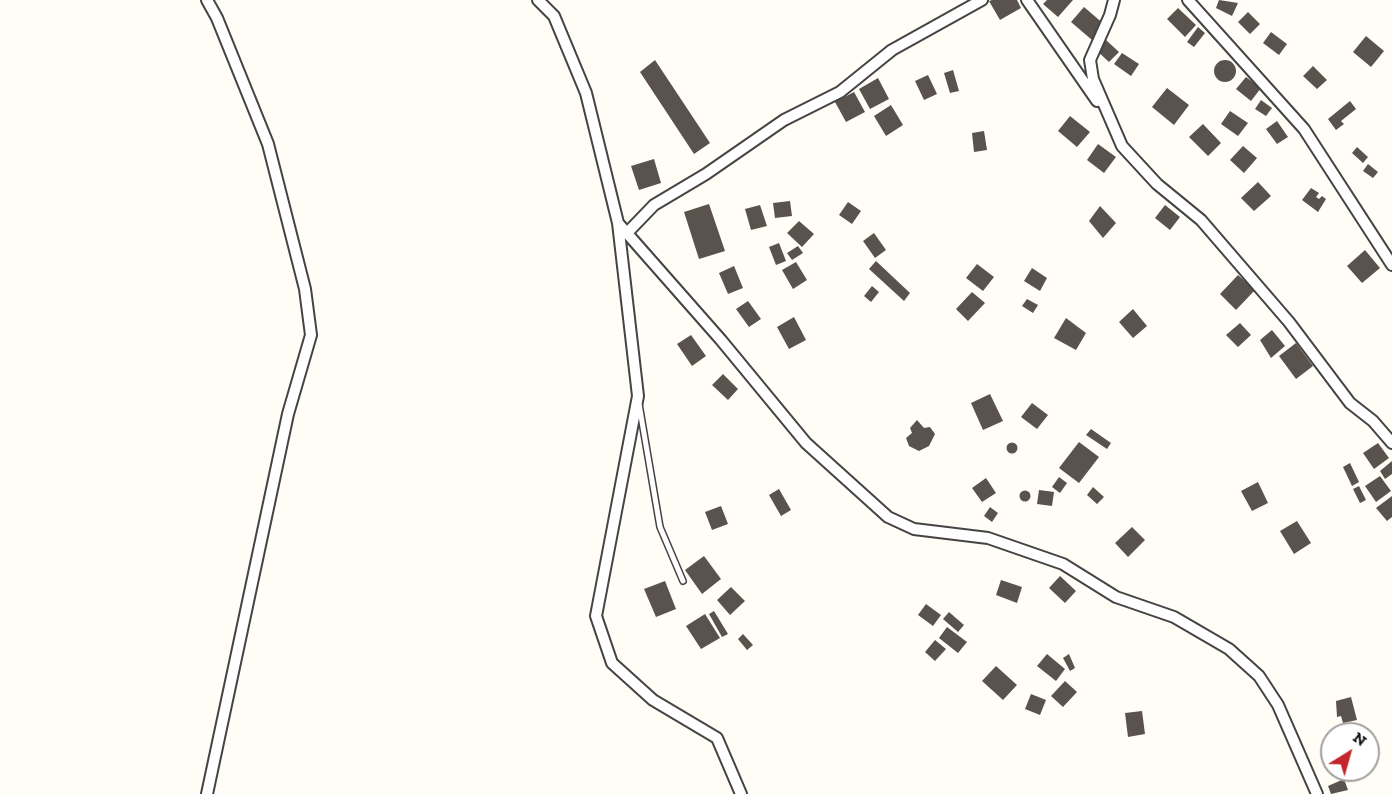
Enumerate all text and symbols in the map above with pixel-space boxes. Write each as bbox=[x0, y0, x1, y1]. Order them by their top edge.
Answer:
north arrow bbox=[1320, 722, 1380, 782]
text: N bbox=[1349, 728, 1371, 750]

